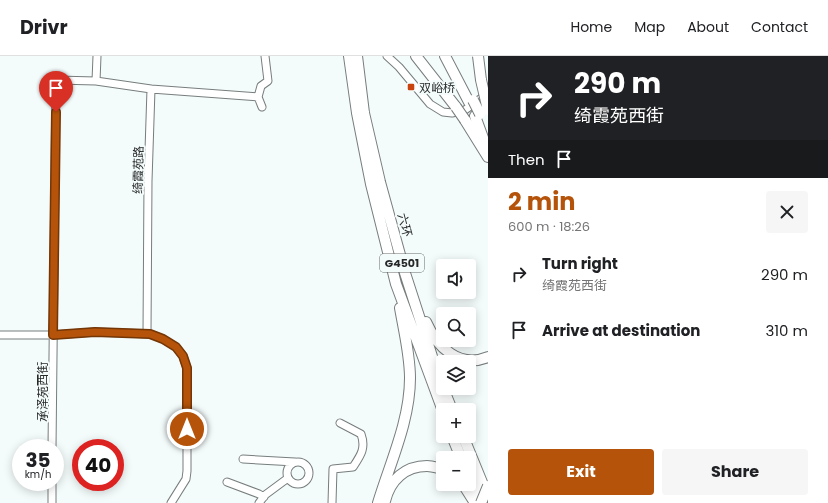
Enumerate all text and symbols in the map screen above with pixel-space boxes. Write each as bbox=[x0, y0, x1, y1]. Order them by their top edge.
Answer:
text: Drivr bbox=[20, 14, 68, 41]
text: Home bbox=[570, 17, 612, 37]
text: Map bbox=[634, 17, 665, 37]
text: About bbox=[687, 17, 729, 37]
text: Contact bbox=[751, 17, 808, 37]
text: 290 m bbox=[574, 64, 661, 103]
pin bbox=[39, 71, 73, 112]
icon: right bbox=[508, 72, 560, 124]
icon: arrive bbox=[45, 77, 67, 99]
place label: 双峪桥 bbox=[419, 79, 455, 96]
marker: 双峪桥 bbox=[406, 82, 416, 92]
text: 绮霞苑西街 bbox=[574, 103, 664, 128]
street label: 绮霞苑路 bbox=[129, 146, 147, 194]
icon: arrive bbox=[553, 148, 575, 170]
text: Then bbox=[508, 149, 545, 170]
text: 2 min bbox=[508, 185, 575, 218]
button: close bbox=[766, 191, 808, 233]
street label: 六环 bbox=[394, 211, 416, 239]
text: 600 m · 18:26 bbox=[508, 217, 590, 236]
text: Turn right bbox=[542, 253, 618, 274]
road number: G4501 bbox=[380, 254, 424, 272]
map controls bbox=[436, 259, 476, 491]
button: sound bbox=[436, 259, 476, 299]
icon: right bbox=[508, 263, 530, 285]
text: 290 m bbox=[761, 264, 808, 285]
text: 绮霞苑西街 bbox=[542, 276, 607, 295]
button: search bbox=[436, 307, 476, 347]
icon: arrive bbox=[508, 319, 530, 341]
text: Arrive at destination bbox=[542, 320, 700, 341]
text: 310 m bbox=[765, 320, 808, 341]
button: layers bbox=[436, 355, 476, 395]
street label: 承泽苑西街 bbox=[34, 362, 51, 422]
button: + bbox=[436, 403, 476, 443]
position arrow bbox=[166, 408, 208, 450]
speed limit sign: 40 bbox=[72, 439, 124, 491]
text: 35 bbox=[25, 446, 51, 474]
button: Exit bbox=[508, 449, 654, 495]
button: Share bbox=[662, 449, 808, 495]
button: − bbox=[436, 451, 476, 491]
text: km/h bbox=[25, 467, 51, 482]

